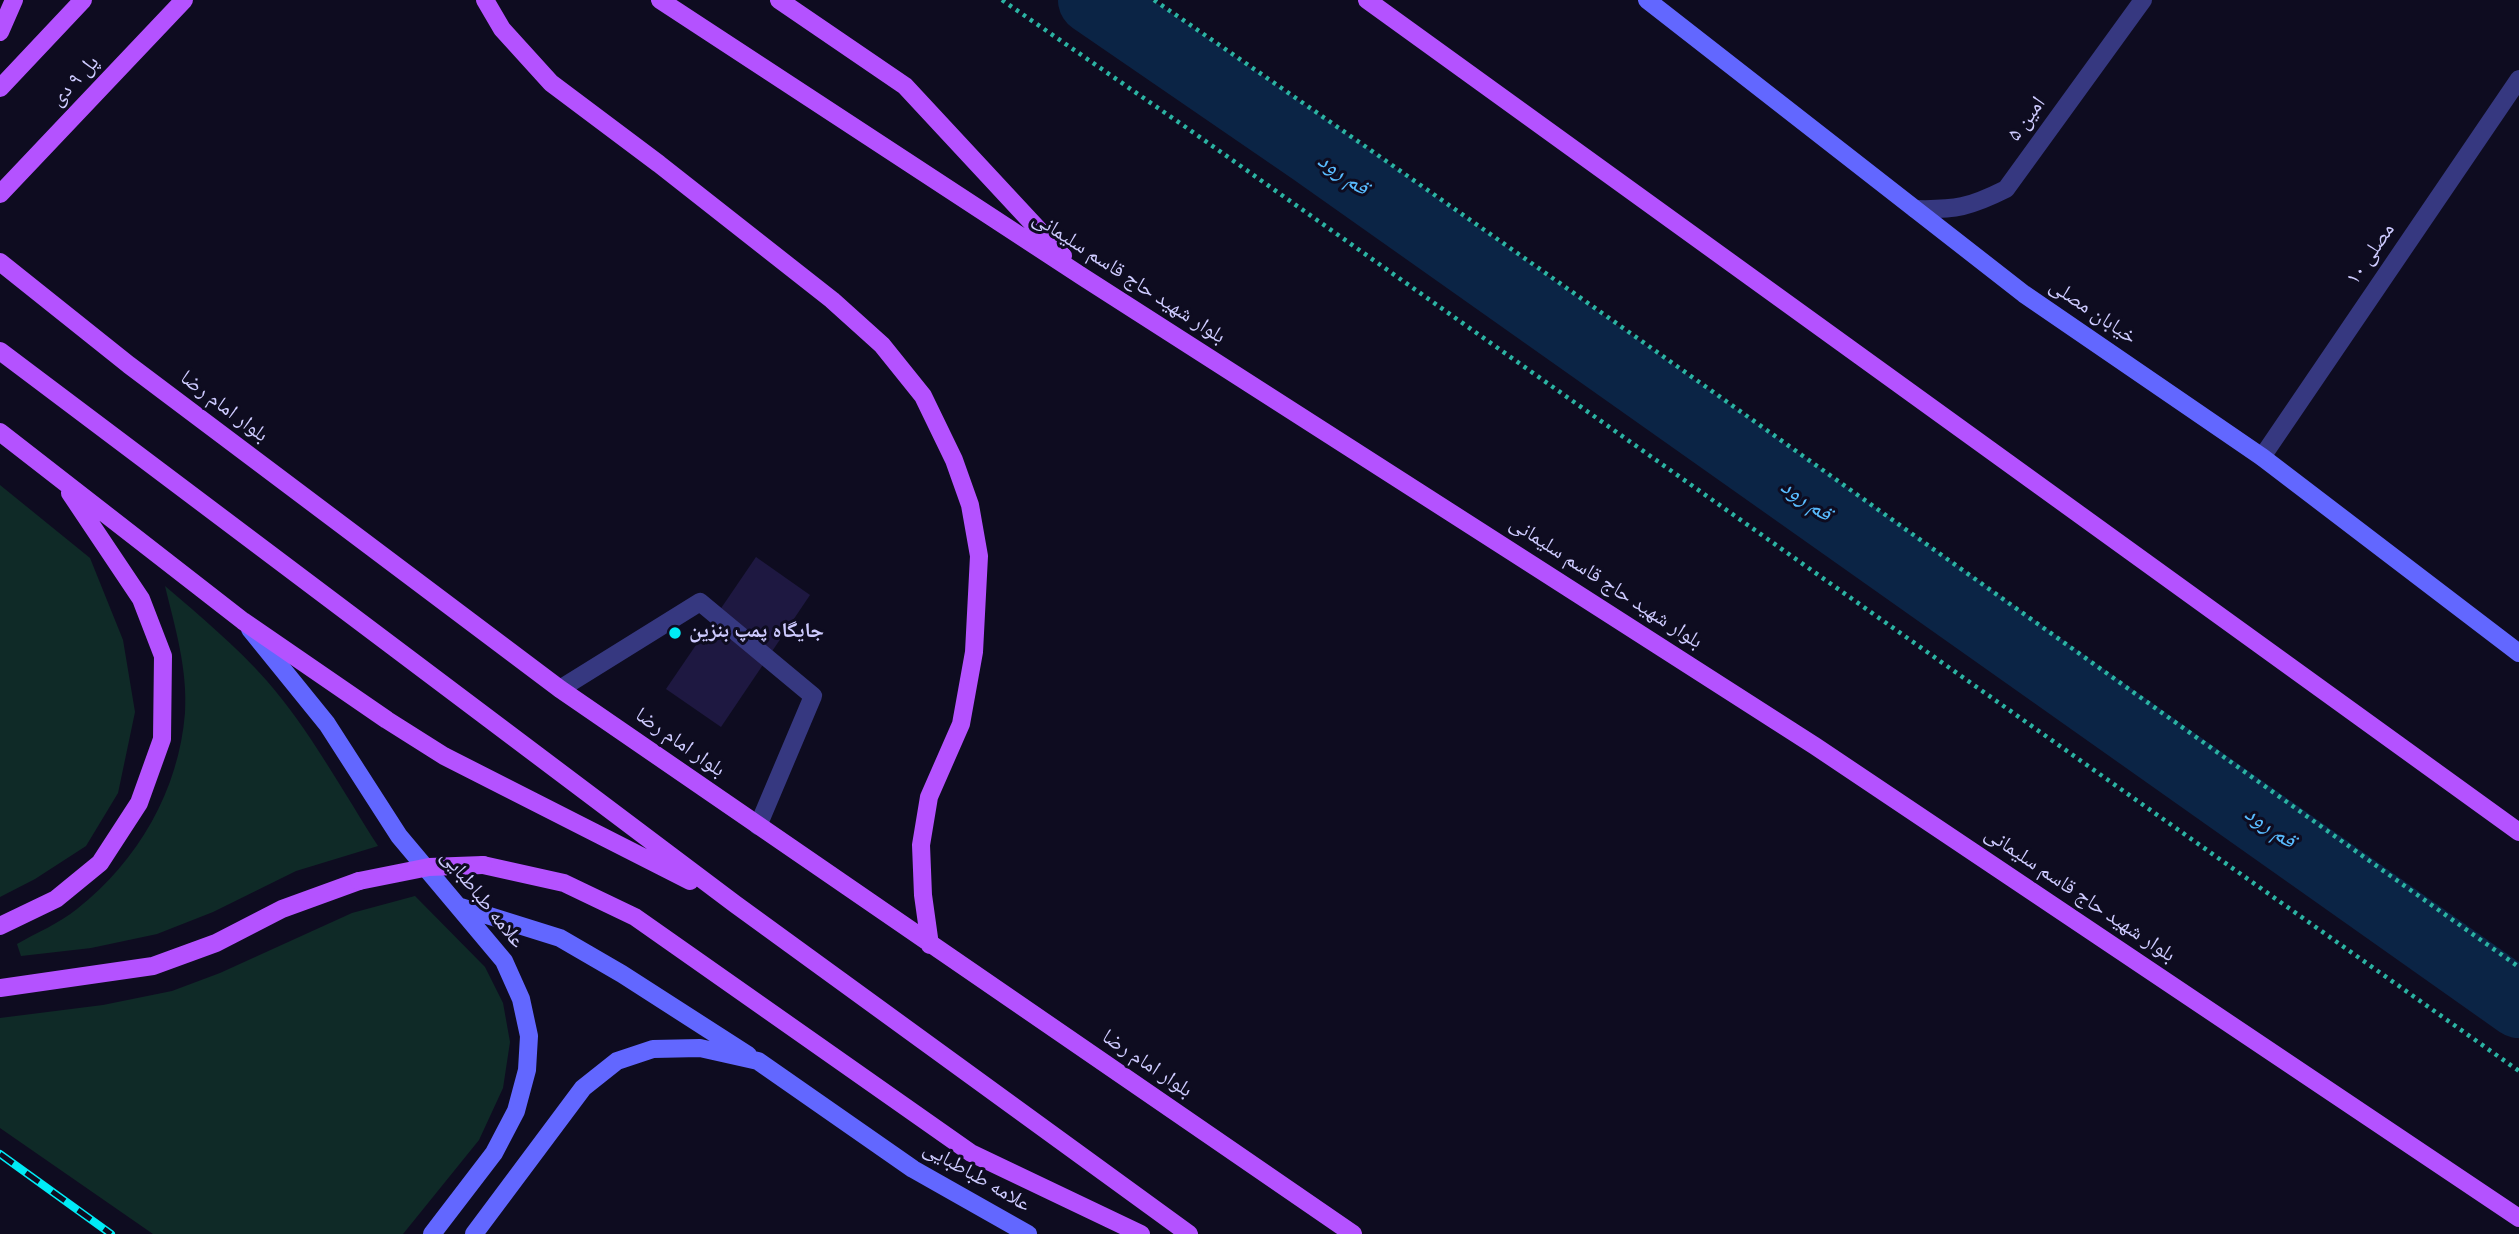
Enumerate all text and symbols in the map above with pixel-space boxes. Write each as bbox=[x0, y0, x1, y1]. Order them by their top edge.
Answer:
street label: پل ۹ دی bbox=[46, 51, 106, 113]
street label: امین ۵ bbox=[2003, 93, 2053, 147]
water label: قم رود bbox=[1311, 149, 1373, 203]
street label: بلوار شهید حاج قاسم سلیمانی bbox=[1027, 207, 1229, 351]
street label: مصلی ۱۰ bbox=[2342, 219, 2402, 291]
street label: خیابان مصلی bbox=[2043, 275, 2141, 351]
street label: بلوار امام رضا bbox=[174, 367, 272, 449]
water label: قم رود bbox=[1774, 475, 1836, 529]
street label: بلوار شهید حاج قاسم سلیمانی bbox=[1504, 512, 1706, 656]
place label: جایگاه پمپ بنزین bbox=[689, 620, 824, 646]
marker: جایگاه پمپ بنزین bbox=[667, 625, 683, 641]
street label: بلوار امام رضا bbox=[629, 704, 729, 784]
water label: قم رود bbox=[2238, 802, 2300, 856]
street label: بلوار شهید حاج قاسم سلیمانی bbox=[1979, 823, 2179, 969]
street label: علامه طباطبایی bbox=[434, 846, 528, 954]
street label: بلوار امام رضا bbox=[1096, 1026, 1196, 1104]
street label: علامه طباطبایی bbox=[918, 1137, 1034, 1219]

